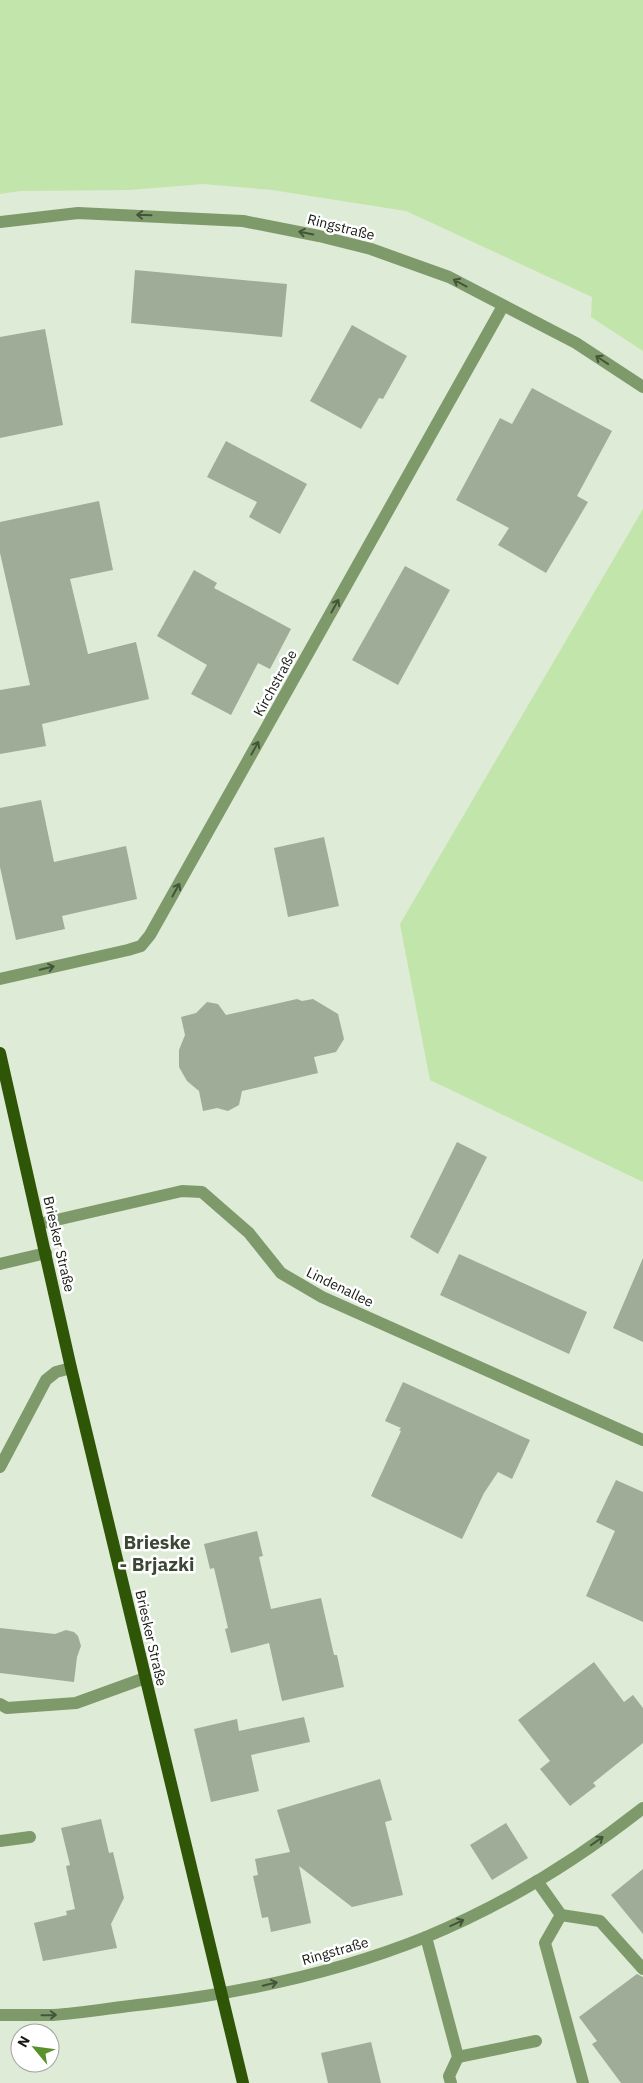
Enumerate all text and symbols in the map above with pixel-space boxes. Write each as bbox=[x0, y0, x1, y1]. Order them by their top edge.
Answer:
one-way arrow bbox=[137, 210, 153, 220]
street label: Ringstraße bbox=[306, 210, 377, 244]
one-way arrow bbox=[298, 228, 314, 237]
one-way arrow bbox=[452, 278, 467, 288]
one-way arrow bbox=[596, 355, 610, 365]
one-way arrow bbox=[330, 599, 340, 614]
street label: Kirchstraße bbox=[249, 646, 301, 719]
one-way arrow bbox=[251, 741, 261, 755]
one-way arrow bbox=[171, 882, 181, 897]
one-way arrow bbox=[39, 963, 55, 972]
street label: Briesker Straße bbox=[39, 1194, 79, 1294]
street label: Lindenallee bbox=[303, 1263, 377, 1311]
district label: Brieske - Brjazki bbox=[120, 1530, 194, 1576]
street label: Briesker Straße bbox=[131, 1588, 171, 1688]
one-way arrow bbox=[590, 1836, 604, 1847]
one-way arrow bbox=[449, 1917, 464, 1927]
street label: Ringstraße bbox=[300, 1933, 371, 1969]
one-way arrow bbox=[261, 1979, 277, 1988]
one-way arrow bbox=[40, 2010, 56, 2019]
north arrow bbox=[10, 2023, 60, 2073]
text: N bbox=[13, 2033, 34, 2050]

